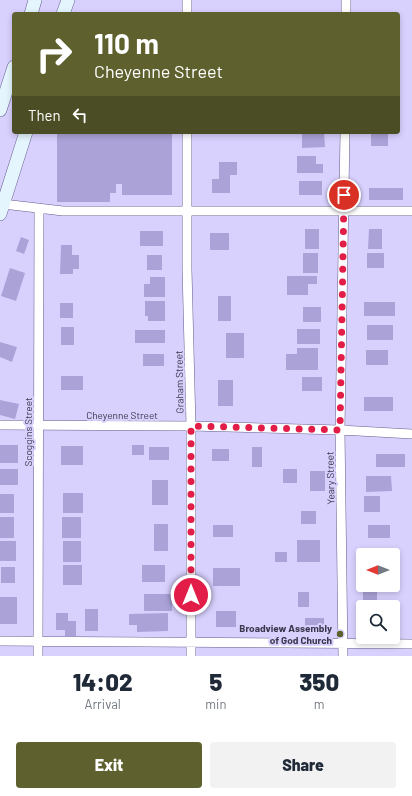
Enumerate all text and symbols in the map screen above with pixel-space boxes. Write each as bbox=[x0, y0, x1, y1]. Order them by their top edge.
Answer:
text: 110 m bbox=[94, 26, 159, 60]
icon: right bbox=[28, 28, 80, 80]
text: Cheyenne Street bbox=[94, 60, 223, 82]
icon: left bbox=[69, 104, 91, 126]
text: Then bbox=[28, 106, 61, 124]
pin bbox=[327, 178, 361, 212]
icon: arrive bbox=[333, 184, 355, 206]
street label: Graham Street bbox=[172, 350, 186, 414]
street label: Scoggins Street bbox=[22, 397, 34, 467]
street label: Cheyenne Street bbox=[86, 409, 158, 421]
street label: Yeary Street bbox=[324, 451, 336, 505]
north arrow bbox=[356, 548, 400, 592]
map controls bbox=[356, 548, 400, 644]
position arrow bbox=[170, 574, 212, 616]
button: search bbox=[356, 600, 400, 644]
place label: Broadview Assembly of God Church bbox=[239, 622, 332, 646]
marker: Broadview Assembly of God Church bbox=[335, 629, 345, 639]
text: 14:02 bbox=[73, 667, 133, 696]
text: 5 bbox=[209, 667, 222, 696]
text: 350 bbox=[299, 667, 339, 696]
text: Arrival bbox=[85, 696, 121, 712]
text: min bbox=[205, 696, 226, 712]
text: m bbox=[314, 696, 325, 712]
button: Exit bbox=[16, 742, 202, 788]
button: Share bbox=[210, 742, 396, 788]

